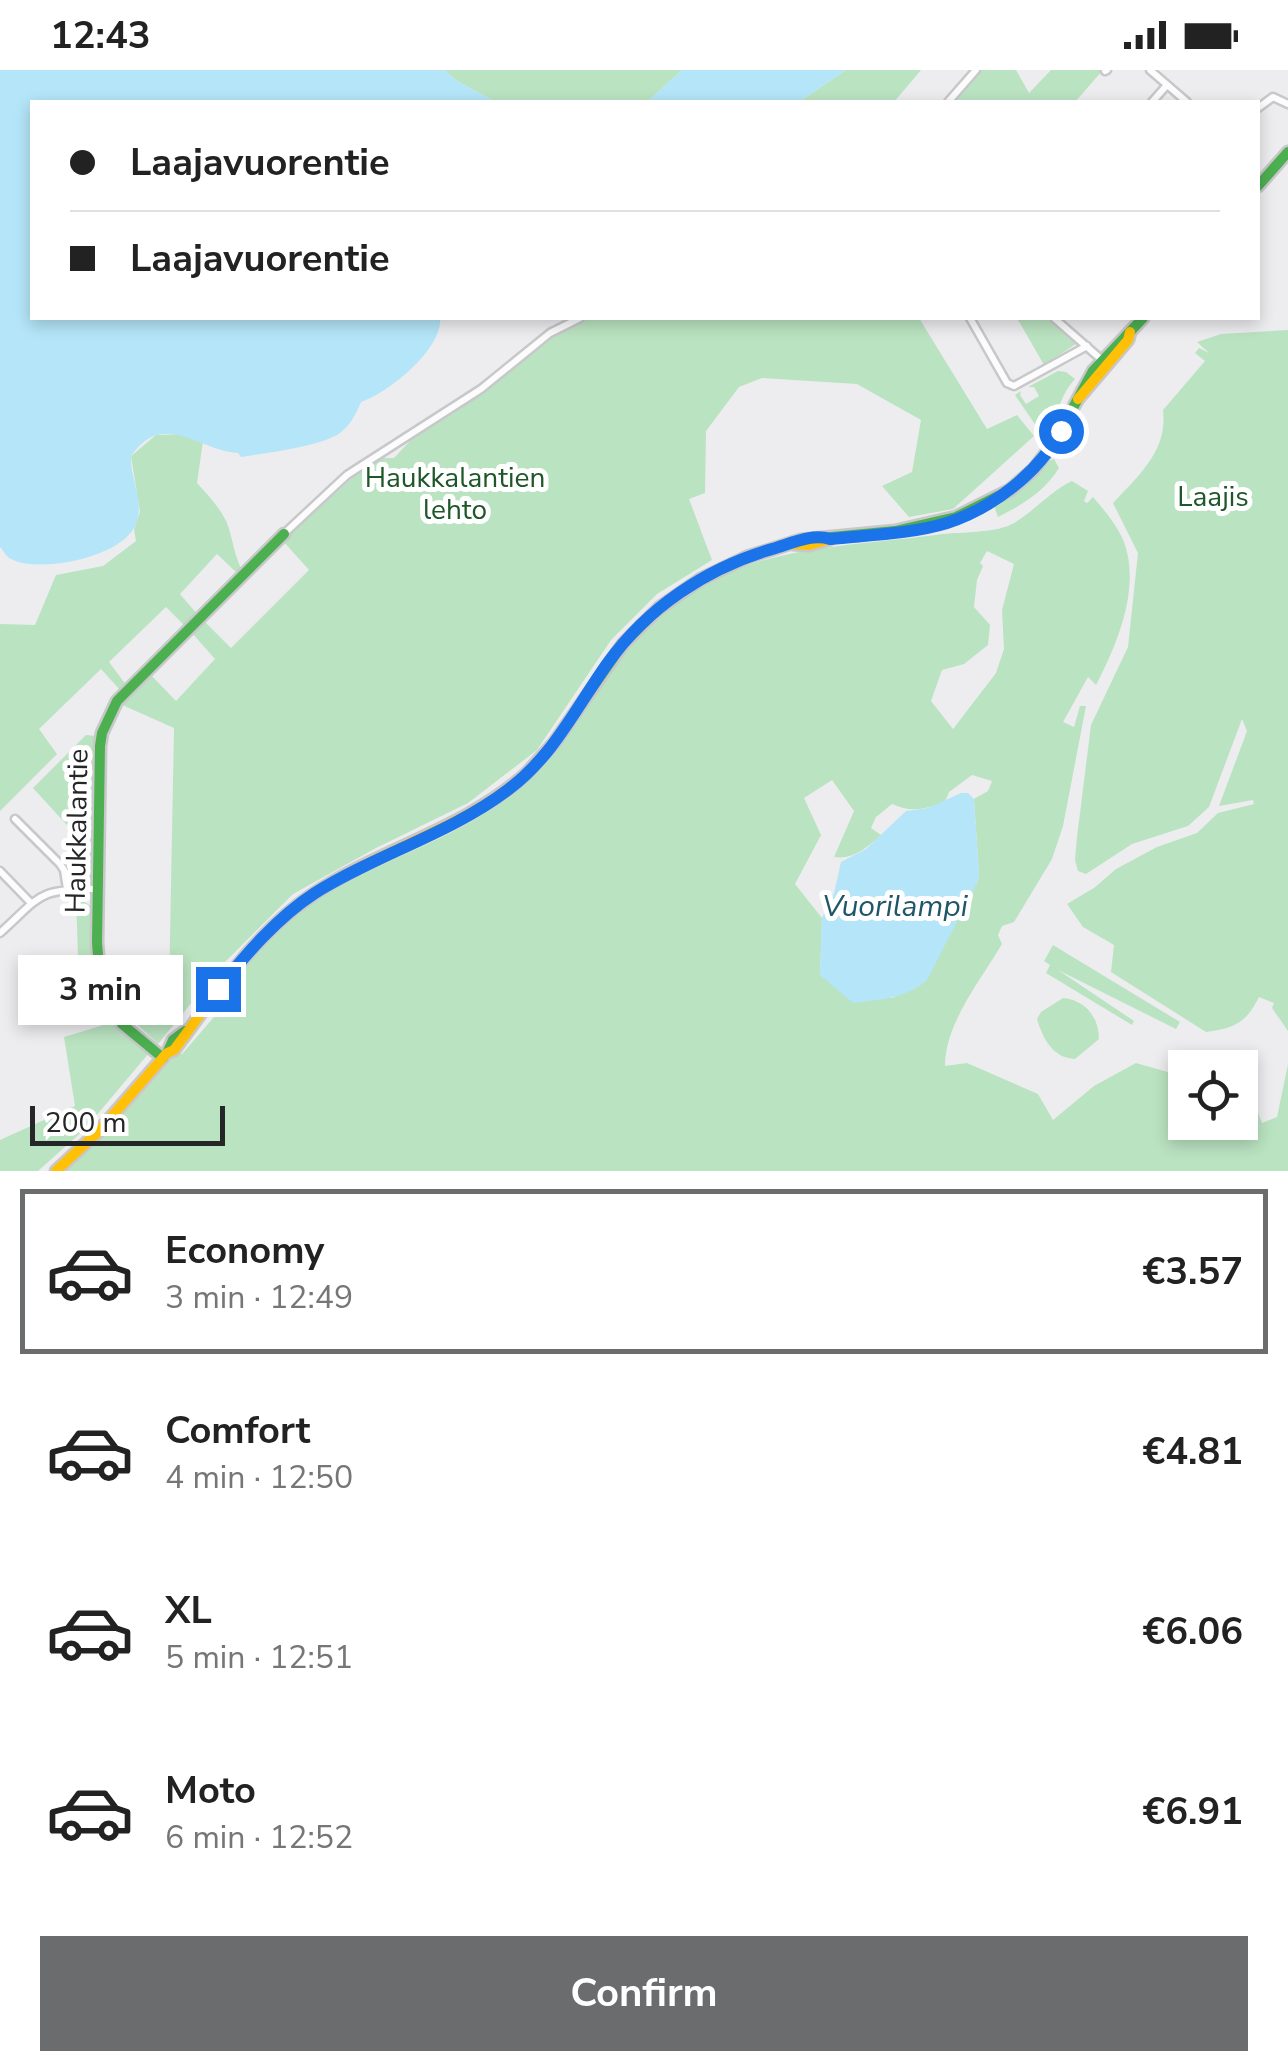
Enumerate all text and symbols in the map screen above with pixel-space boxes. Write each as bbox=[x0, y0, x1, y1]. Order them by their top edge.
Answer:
text: 12:43 bbox=[50, 10, 151, 61]
text: Laajavuorentie bbox=[130, 137, 390, 188]
text: Laajavuorentie bbox=[130, 233, 390, 284]
route start bbox=[1039, 409, 1084, 454]
park label: Haukkalantien lehto bbox=[365, 459, 545, 529]
park label: Laajis bbox=[1177, 478, 1249, 516]
street label: Haukkalantie bbox=[57, 748, 97, 914]
water label: Vuorilampi bbox=[822, 886, 969, 927]
callout: 3 min bbox=[18, 954, 183, 1024]
route end bbox=[196, 967, 241, 1012]
text: 3 min bbox=[59, 968, 142, 1011]
map controls bbox=[1168, 1050, 1258, 1140]
button: locate bbox=[1168, 1050, 1258, 1140]
scale bar bbox=[30, 1101, 225, 1146]
text: 200 m bbox=[45, 1104, 127, 1142]
text: Economy bbox=[165, 1225, 324, 1276]
icon: car bbox=[45, 1227, 135, 1317]
text: €3.57 bbox=[1142, 1246, 1243, 1297]
text: 3 min · 12:49 bbox=[165, 1276, 353, 1319]
text: Comfort bbox=[165, 1405, 310, 1456]
icon: car bbox=[45, 1407, 135, 1497]
text: €4.81 bbox=[1142, 1426, 1243, 1477]
text: 4 min · 12:50 bbox=[165, 1456, 353, 1499]
text: XL bbox=[165, 1585, 212, 1636]
icon: car bbox=[45, 1587, 135, 1677]
text: €6.06 bbox=[1142, 1606, 1243, 1657]
text: 5 min · 12:51 bbox=[165, 1636, 353, 1679]
text: Moto bbox=[165, 1765, 256, 1816]
icon: car bbox=[45, 1767, 135, 1857]
text: €6.91 bbox=[1142, 1786, 1243, 1837]
text: 6 min · 12:52 bbox=[165, 1816, 353, 1859]
button: Confirm bbox=[40, 1936, 1248, 2051]

